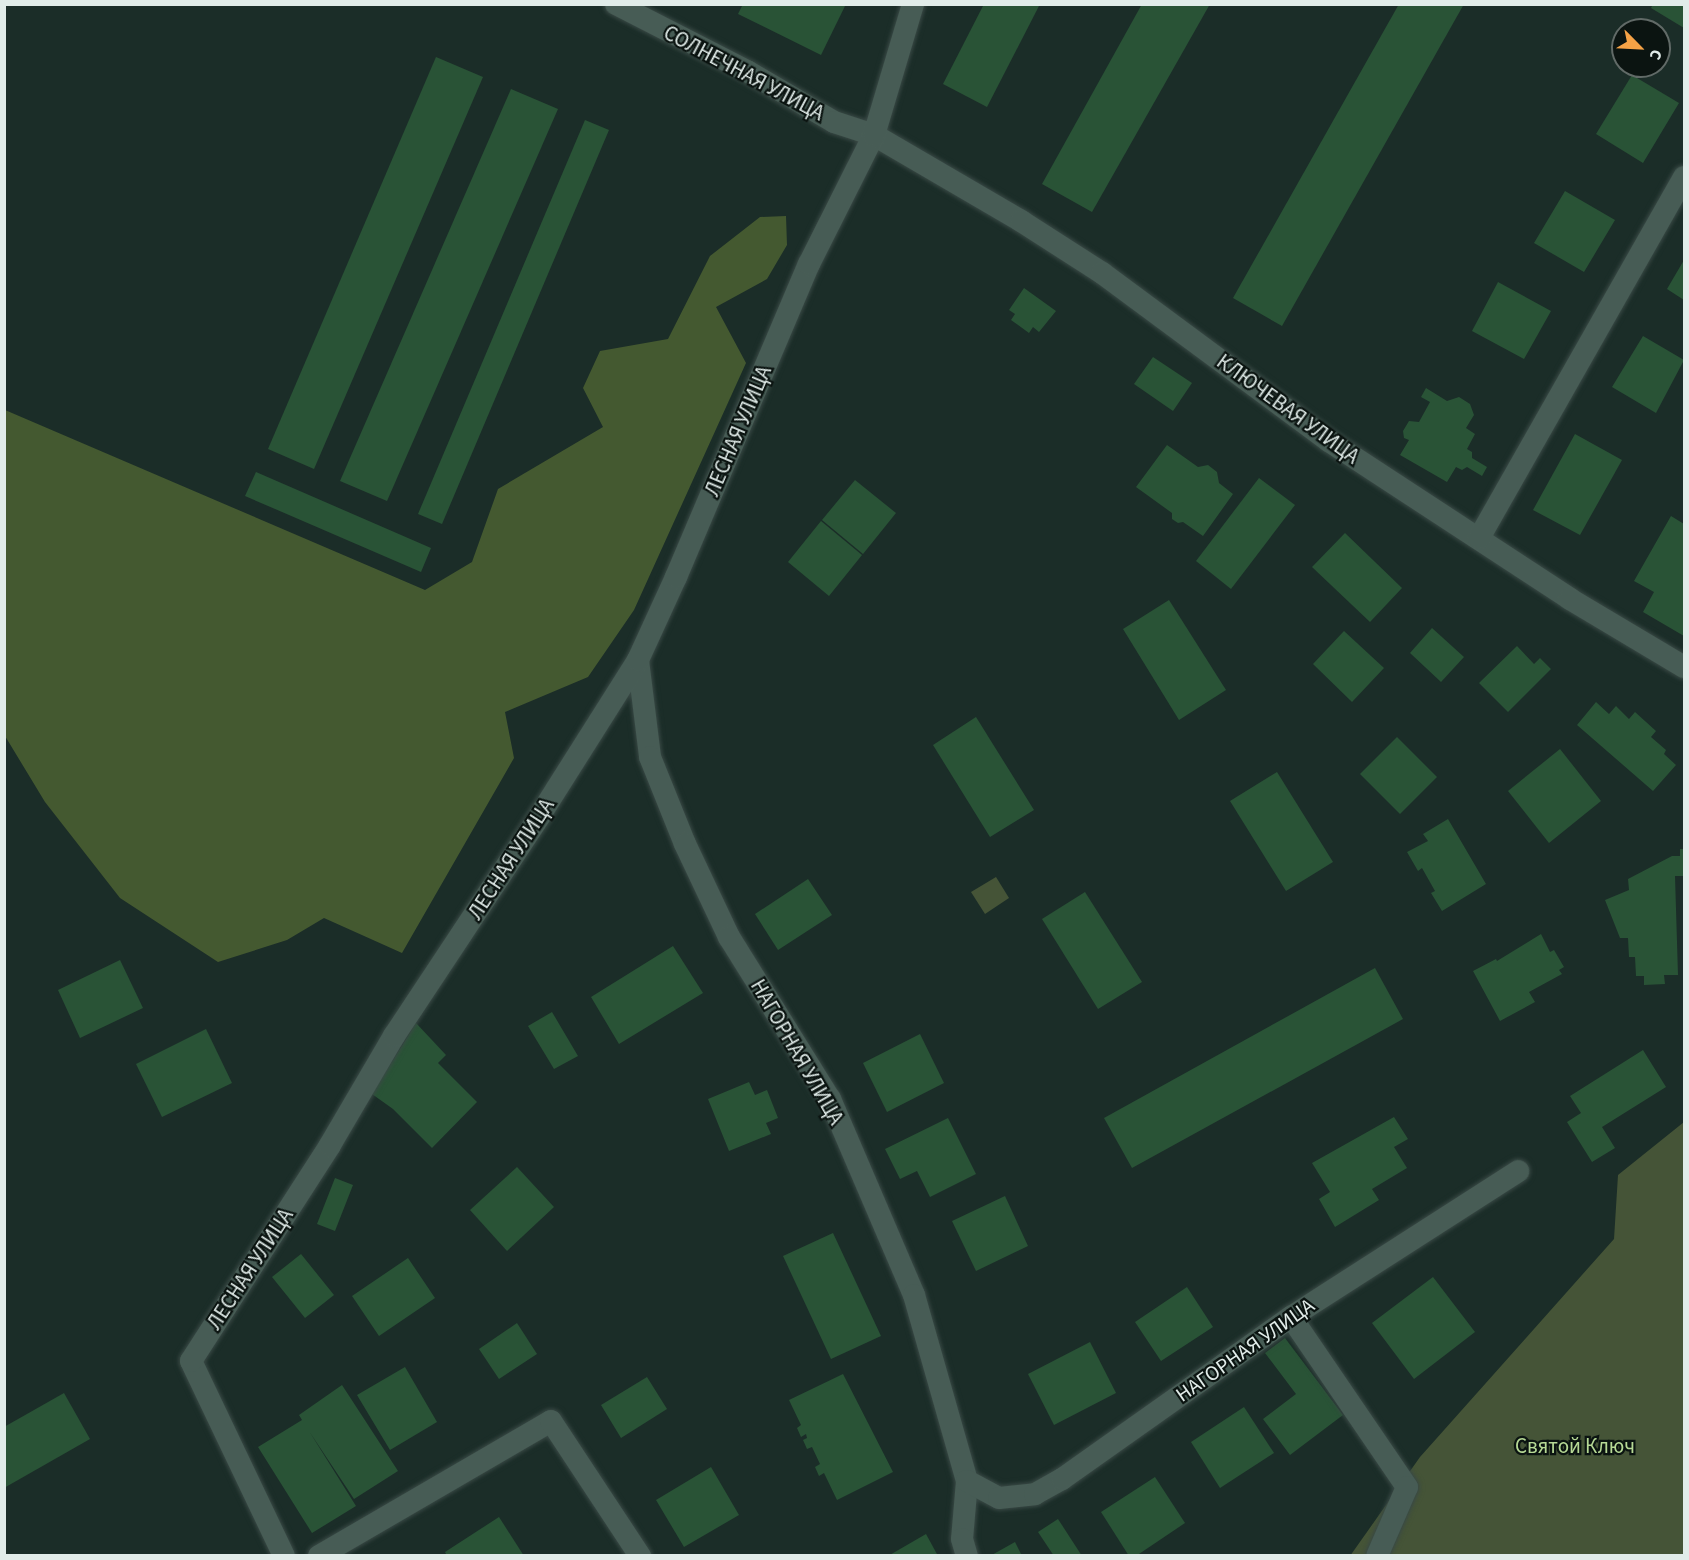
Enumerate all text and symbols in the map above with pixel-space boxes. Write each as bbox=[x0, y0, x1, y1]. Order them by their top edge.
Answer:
north arrow bbox=[1611, 18, 1671, 78]
street label: СОЛНЕЧНАЯ УЛИЦА bbox=[659, 20, 829, 126]
text: С bbox=[1644, 46, 1668, 63]
street label: КЛЮЧЕВАЯ УЛИЦА bbox=[1212, 349, 1364, 469]
street label: ЛЕСНАЯ УЛИЦА bbox=[699, 362, 777, 500]
street label: ЛЕСНАЯ УЛИЦА bbox=[463, 794, 559, 924]
street label: НАГОРНАЯ УЛИЦА bbox=[745, 975, 849, 1129]
street label: ЛЕСНАЯ УЛИЦА bbox=[202, 1204, 298, 1334]
street label: НАГОРНАЯ УЛИЦА bbox=[1171, 1293, 1319, 1407]
park label: Святой Ключ bbox=[1515, 1433, 1635, 1459]

